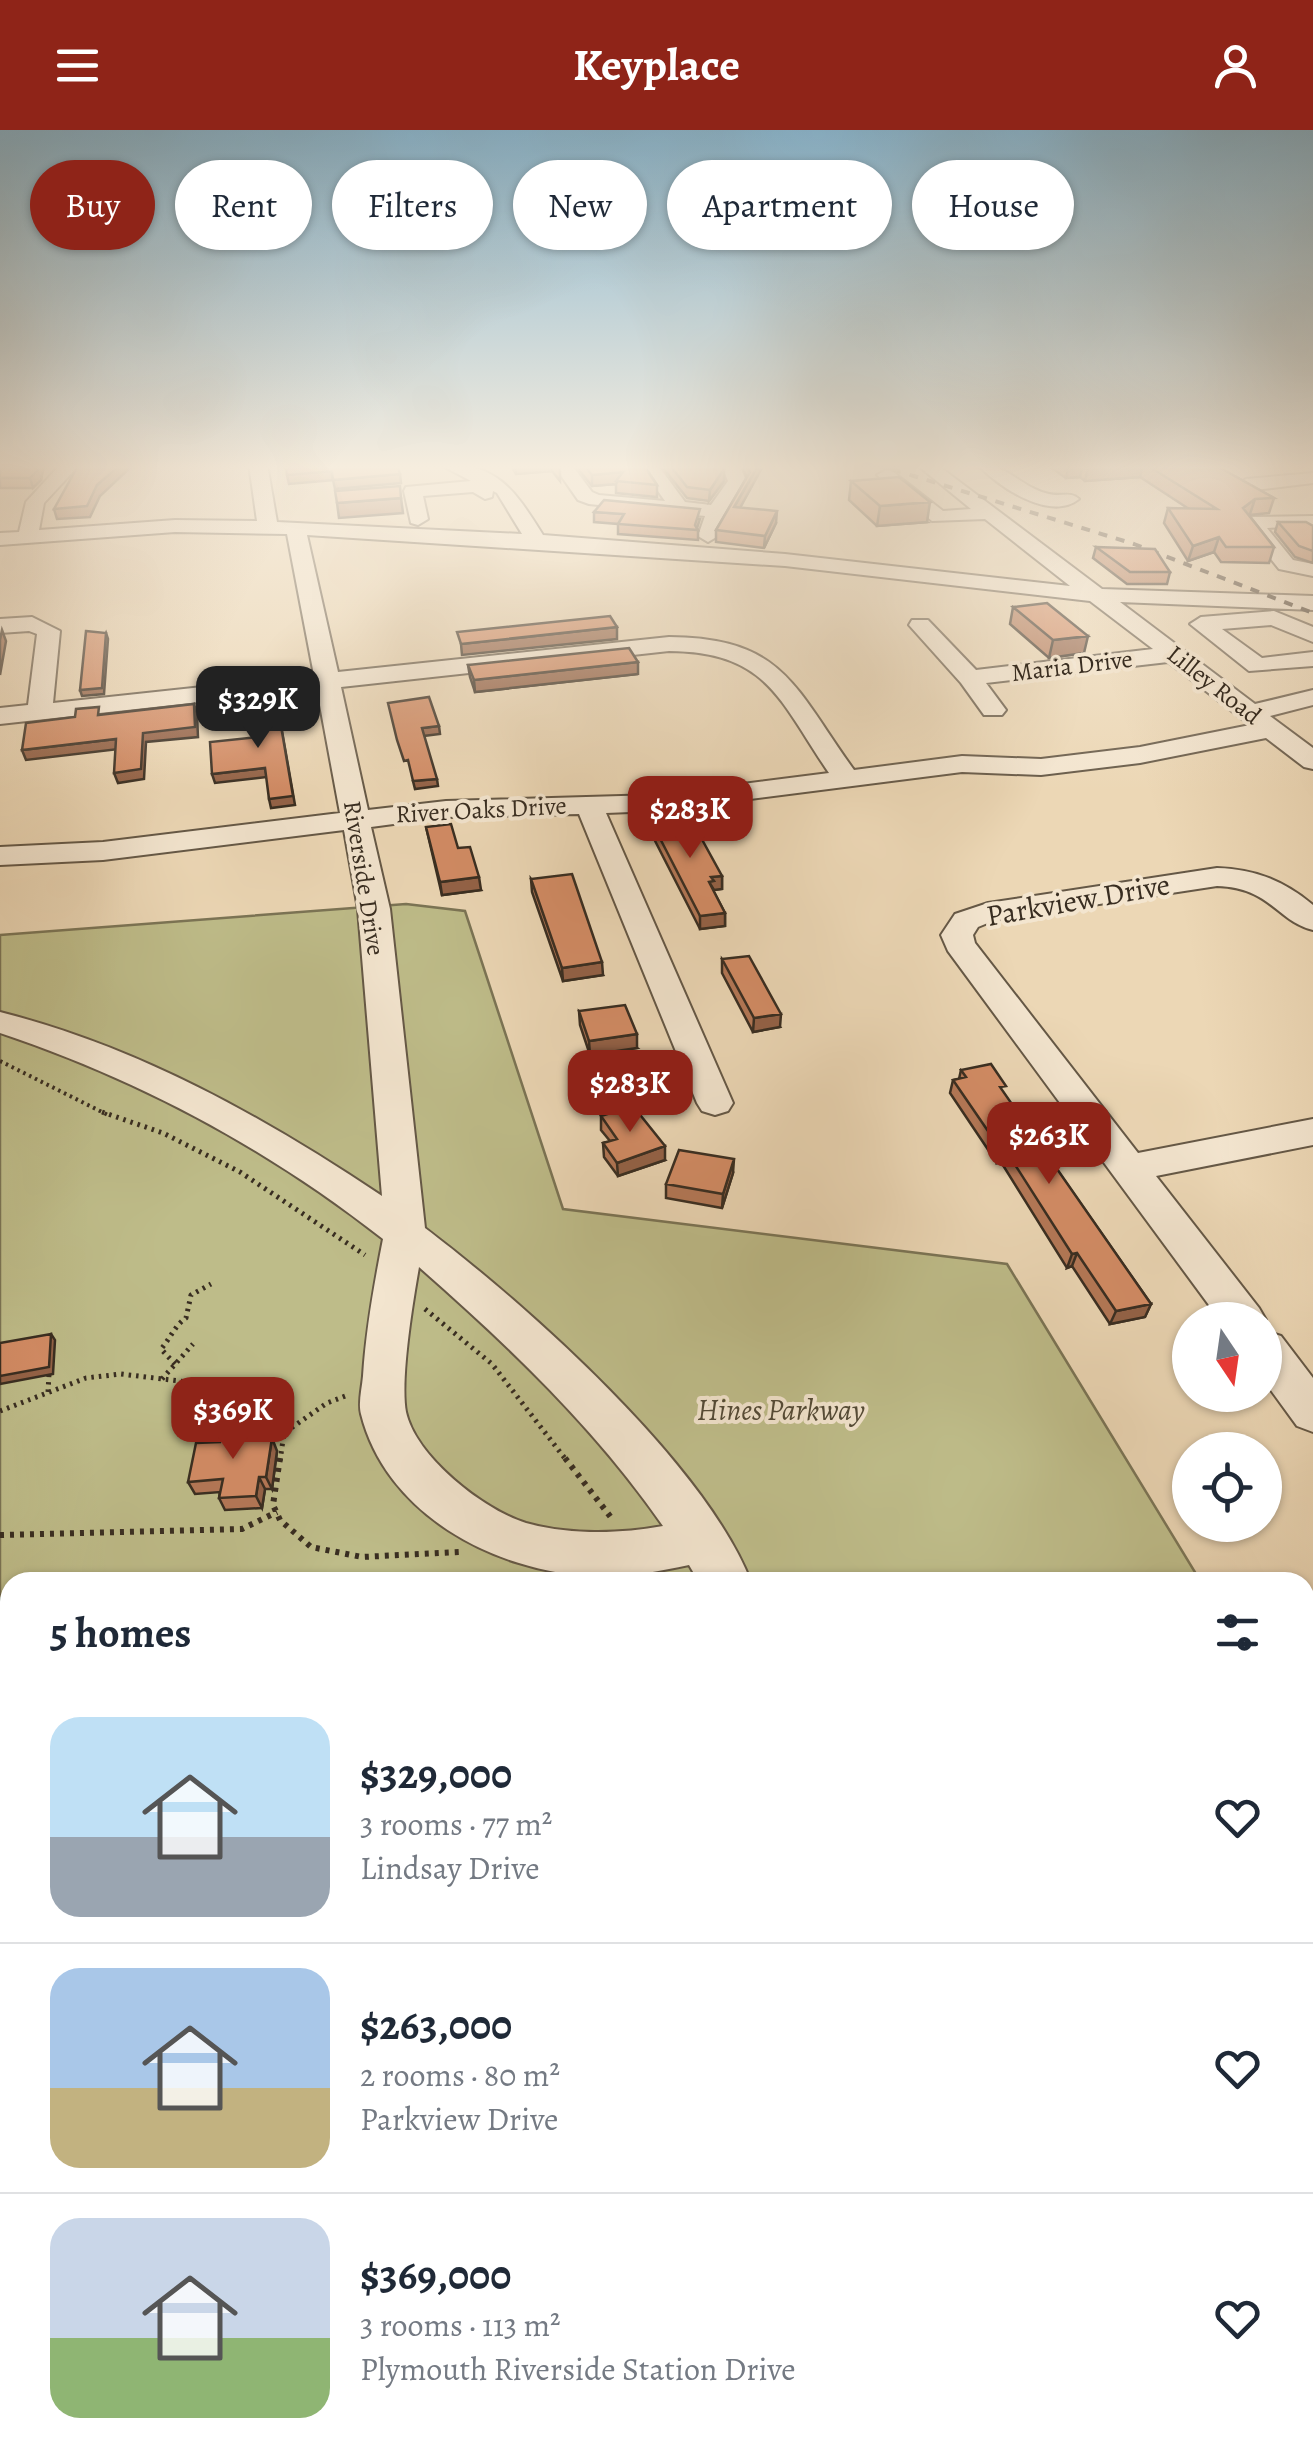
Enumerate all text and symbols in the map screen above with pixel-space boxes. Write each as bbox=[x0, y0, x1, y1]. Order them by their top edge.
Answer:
text: Keyplace bbox=[573, 34, 740, 96]
icon: menu bbox=[50, 38, 105, 93]
icon: person bbox=[1208, 38, 1263, 93]
chip: Buy bbox=[30, 160, 155, 250]
chip: Rent bbox=[175, 160, 312, 250]
chip: Filters bbox=[332, 160, 493, 250]
chip: New bbox=[513, 160, 647, 250]
chip: Apartment bbox=[667, 160, 892, 250]
chip: House bbox=[912, 160, 1074, 250]
street label: Lilley Road bbox=[1160, 637, 1269, 733]
street label: Maria Drive bbox=[1009, 642, 1135, 690]
pin: $329K bbox=[188, 666, 328, 751]
text: $329K bbox=[218, 676, 298, 720]
pin: $283K bbox=[620, 776, 760, 861]
text: $283K bbox=[650, 786, 730, 830]
street label: River Oaks Drive bbox=[395, 789, 567, 831]
street label: Riverside Drive bbox=[335, 798, 393, 958]
street label: Parkview Drive bbox=[983, 864, 1173, 936]
pin: $283K bbox=[560, 1050, 700, 1135]
text: $283K bbox=[590, 1060, 670, 1104]
pin: $263K bbox=[979, 1102, 1119, 1187]
text: $263K bbox=[1009, 1112, 1089, 1156]
north arrow bbox=[1172, 1302, 1282, 1412]
map controls bbox=[1172, 1302, 1282, 1542]
pin: $369K bbox=[163, 1377, 303, 1462]
text: $369K bbox=[193, 1387, 273, 1431]
park label: Hines Parkway bbox=[697, 1390, 865, 1430]
button: locate bbox=[1172, 1432, 1282, 1542]
text: 5 homes bbox=[50, 1604, 191, 1661]
icon: filters bbox=[1210, 1605, 1265, 1660]
text: $329,000 bbox=[360, 1745, 512, 1802]
icon: home bbox=[130, 1757, 250, 1877]
icon: heart bbox=[1210, 1790, 1265, 1845]
text: 3 rooms · 77 m² bbox=[360, 1802, 552, 1846]
text: Lindsay Drive bbox=[360, 1846, 540, 1890]
text: $263,000 bbox=[360, 1996, 512, 2053]
icon: home bbox=[130, 2008, 250, 2128]
icon: heart bbox=[1210, 2041, 1265, 2096]
text: 2 rooms · 80 m² bbox=[360, 2053, 560, 2097]
text: Parkview Drive bbox=[360, 2097, 558, 2141]
text: $369,000 bbox=[360, 2246, 511, 2303]
icon: home bbox=[130, 2258, 250, 2378]
icon: heart bbox=[1210, 2291, 1265, 2346]
text: 3 rooms · 113 m² bbox=[360, 2303, 561, 2347]
text: Plymouth Riverside Station Drive bbox=[360, 2347, 796, 2391]

